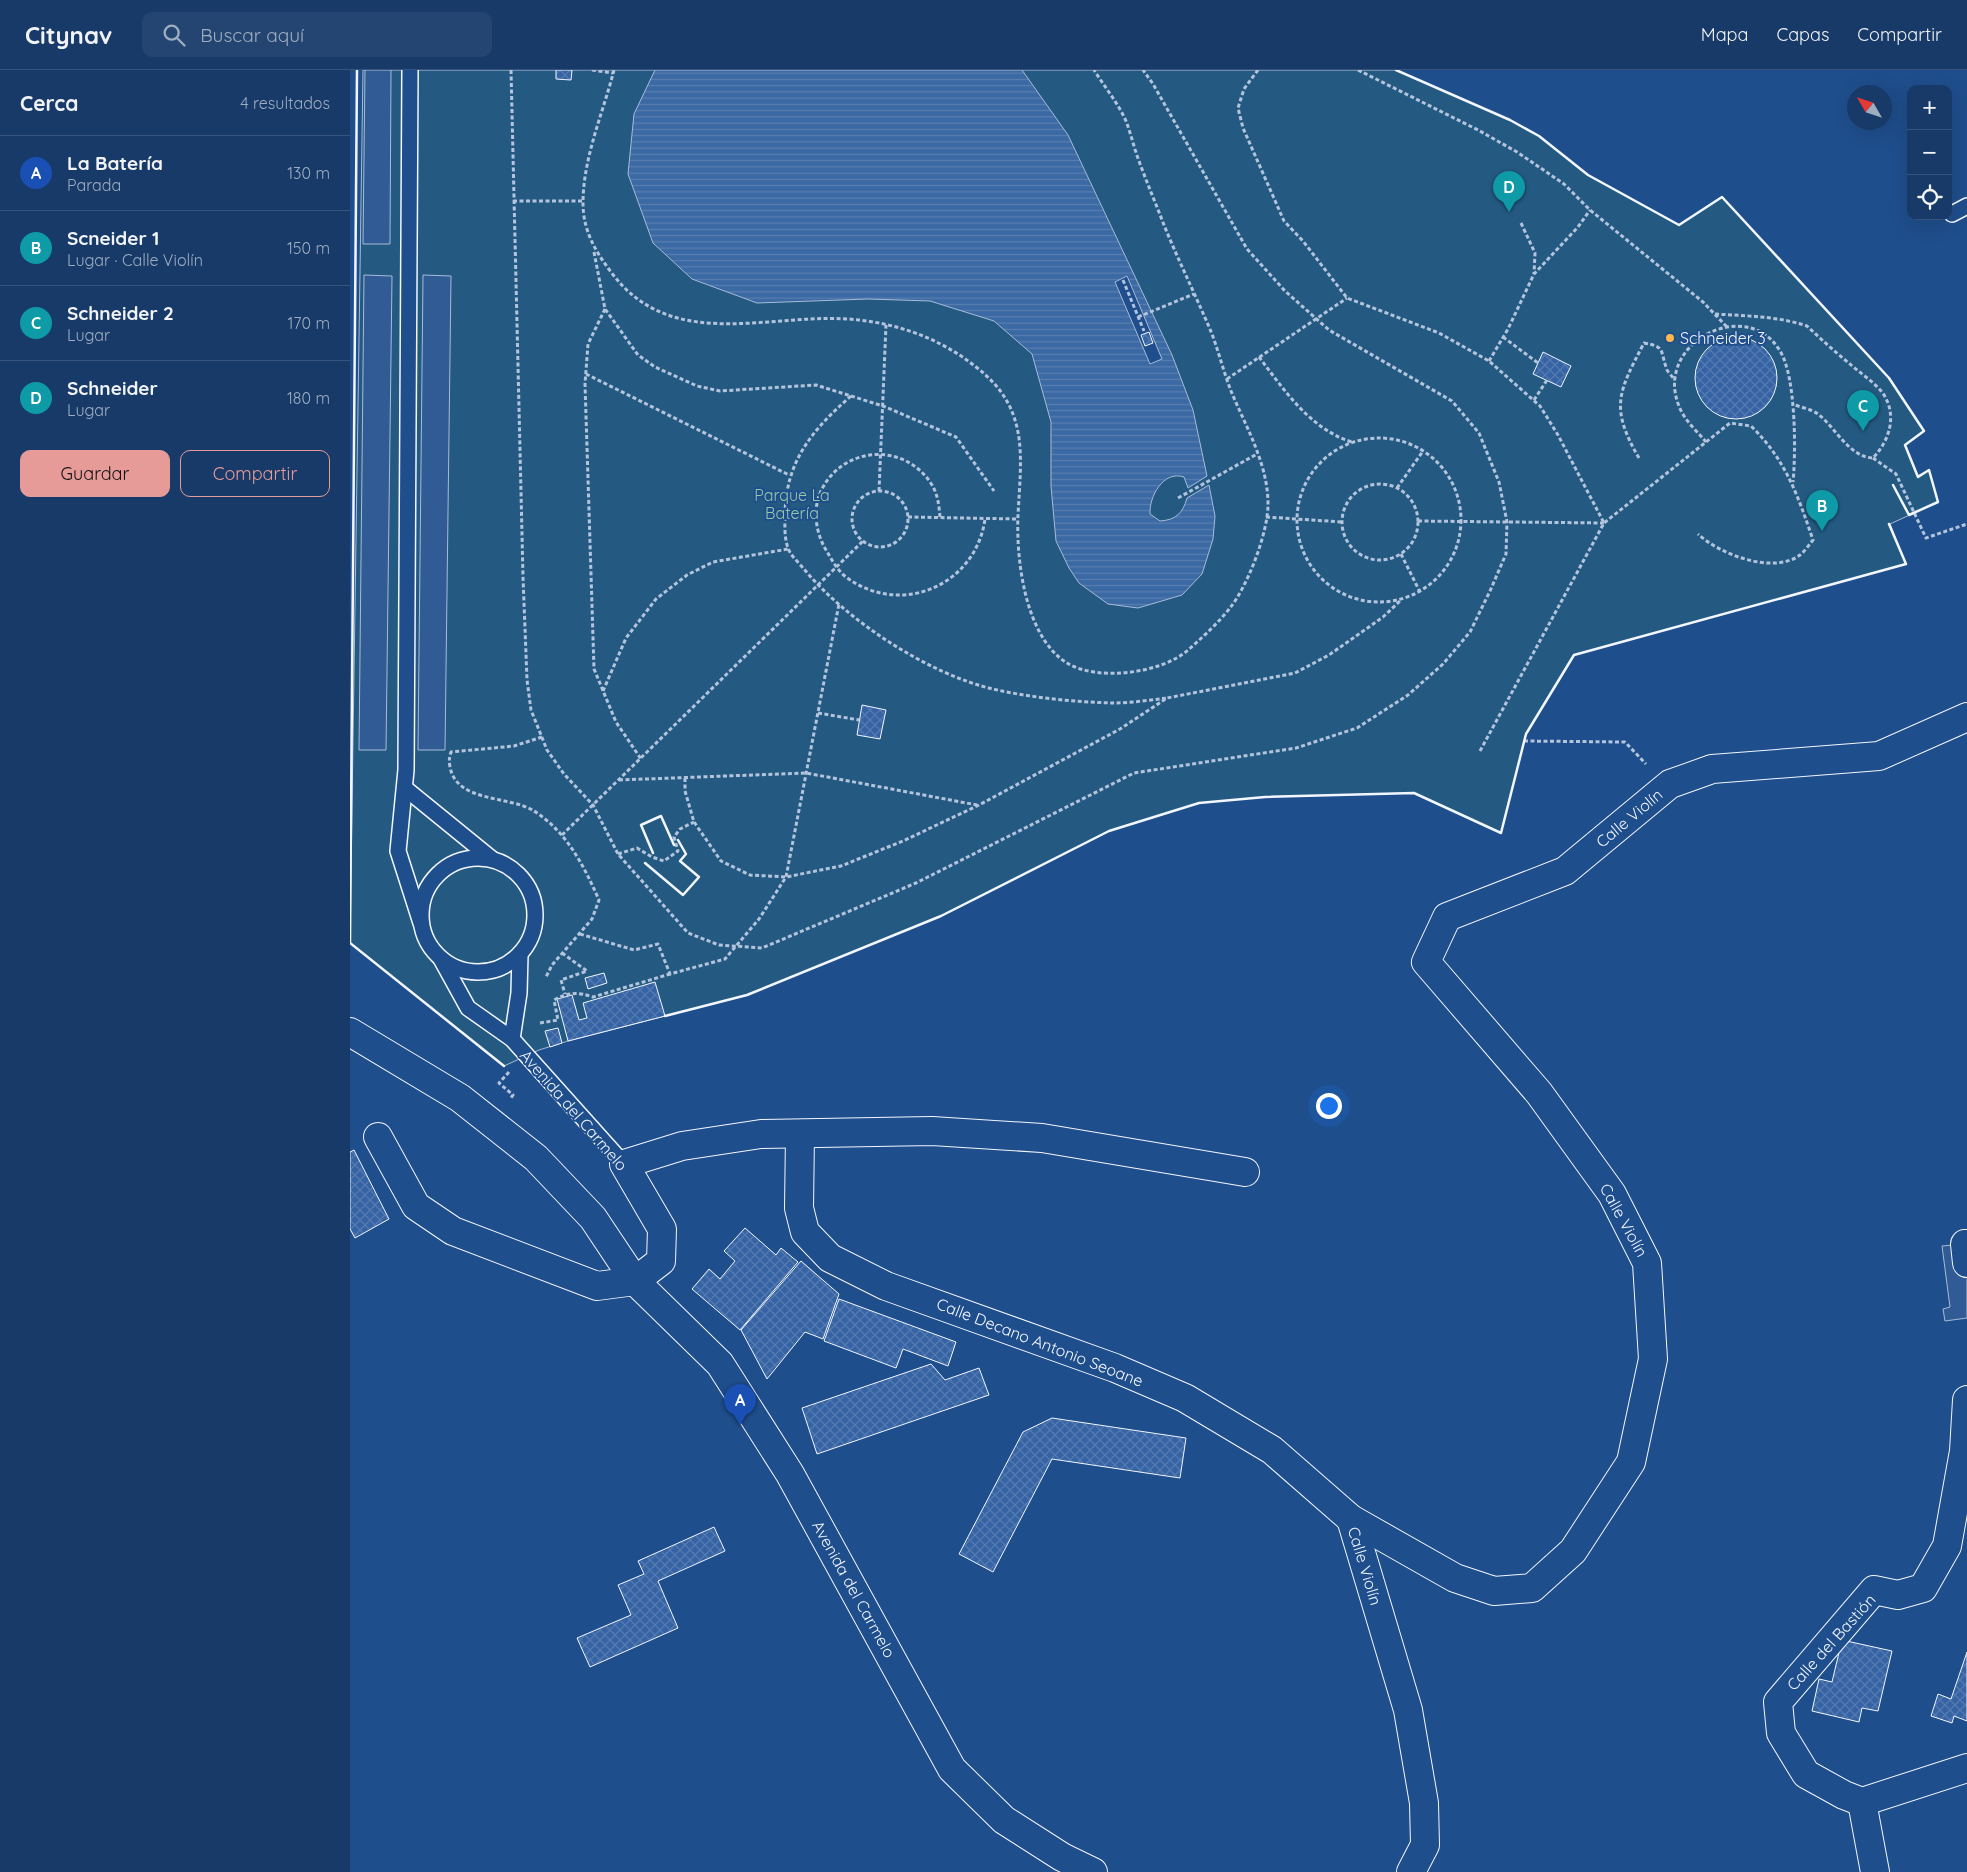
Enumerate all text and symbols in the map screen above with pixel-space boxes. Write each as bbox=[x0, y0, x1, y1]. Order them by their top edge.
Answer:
search box bbox=[142, 12, 492, 57]
text: Citynav bbox=[25, 20, 112, 50]
icon: search bbox=[160, 21, 188, 49]
text: Buscar aquí bbox=[200, 23, 304, 47]
text: Mapa bbox=[1701, 23, 1748, 46]
text: Capas bbox=[1776, 23, 1829, 46]
text: Compartir bbox=[1857, 23, 1942, 46]
north arrow bbox=[1847, 85, 1892, 130]
map controls bbox=[1907, 85, 1952, 220]
button: + bbox=[1907, 85, 1952, 130]
text: Cerca bbox=[20, 90, 78, 116]
text: 4 resultados bbox=[240, 93, 330, 113]
button: − bbox=[1907, 130, 1952, 175]
text: La Batería bbox=[67, 151, 163, 175]
text: A bbox=[31, 163, 41, 183]
text: 130 m bbox=[287, 163, 330, 183]
pin: D bbox=[1493, 171, 1525, 212]
text: Parada bbox=[67, 175, 121, 195]
button: locate bbox=[1907, 175, 1952, 220]
text: Scneider 1 bbox=[67, 226, 159, 250]
text: B bbox=[31, 238, 41, 258]
text: 150 m bbox=[287, 238, 330, 258]
text: Lugar · Calle Violín bbox=[67, 250, 203, 270]
text: Schneider 2 bbox=[67, 301, 174, 325]
text: C bbox=[31, 313, 41, 333]
text: 170 m bbox=[287, 313, 330, 333]
text: Lugar bbox=[67, 325, 110, 345]
place label: Schneider 3 bbox=[1680, 328, 1766, 348]
marker: Schneider 3 bbox=[1664, 332, 1676, 344]
text: Schneider bbox=[67, 376, 158, 400]
text: D bbox=[30, 388, 42, 408]
text: 180 m bbox=[287, 388, 330, 408]
pin: C bbox=[1847, 390, 1879, 431]
text: Lugar bbox=[67, 400, 110, 420]
button: Guardar bbox=[20, 450, 170, 497]
button: Compartir bbox=[180, 450, 330, 497]
park label: Parque La Batería bbox=[754, 485, 830, 523]
pin: B bbox=[1806, 490, 1838, 531]
street label: Calle Violín bbox=[1592, 784, 1666, 852]
street label: Avenida del Carmelo bbox=[516, 1045, 632, 1175]
your location bbox=[1316, 1093, 1342, 1119]
street label: Calle Violín bbox=[1596, 1180, 1652, 1260]
street label: Calle Decano Antonio Seoane bbox=[934, 1293, 1146, 1391]
pin: A bbox=[724, 1384, 756, 1425]
street label: Avenida del Carmelo bbox=[808, 1517, 900, 1661]
street label: Calle Violín bbox=[1344, 1524, 1386, 1608]
street label: Calle del Bastión bbox=[1782, 1590, 1880, 1694]

